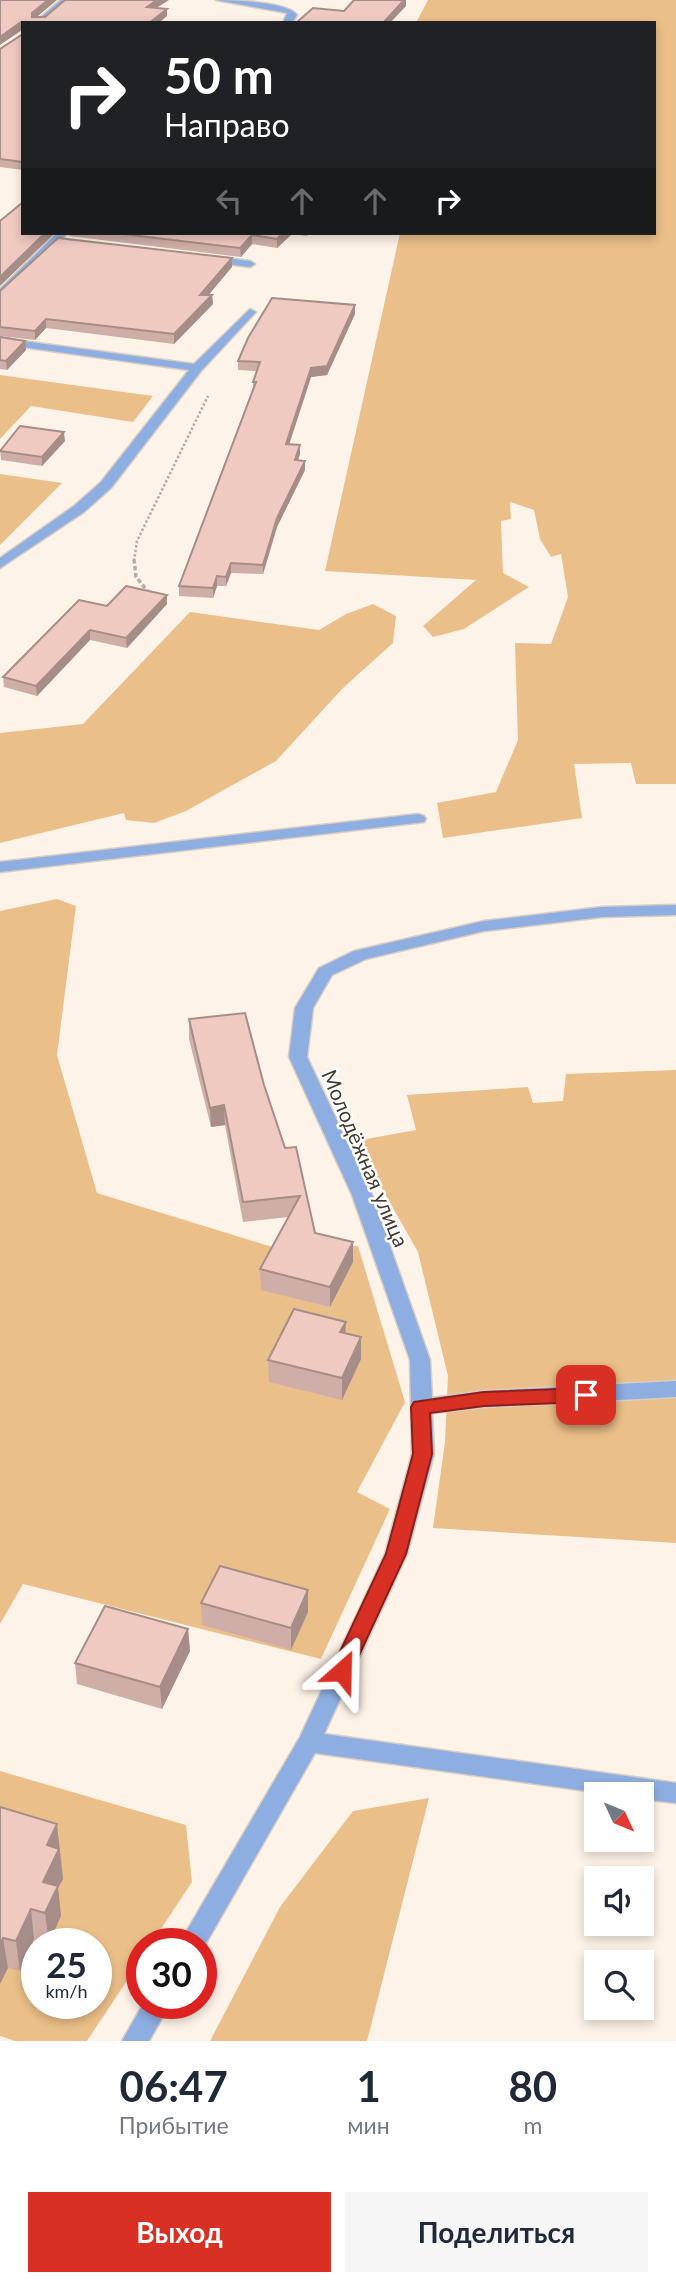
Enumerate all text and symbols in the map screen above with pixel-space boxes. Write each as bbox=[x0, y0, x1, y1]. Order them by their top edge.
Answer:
text: 50 m bbox=[164, 46, 274, 104]
icon: right bbox=[49, 49, 140, 140]
text: Направо bbox=[164, 105, 290, 144]
icon: left bbox=[210, 182, 248, 220]
icon: ahead bbox=[283, 182, 321, 220]
icon: ahead bbox=[356, 182, 394, 220]
icon: right bbox=[429, 182, 467, 220]
street label: Молодёжная улица bbox=[317, 1066, 415, 1250]
pin bbox=[556, 1365, 616, 1425]
icon: arrive bbox=[567, 1376, 605, 1414]
position arrow bbox=[305, 1634, 379, 1708]
north arrow bbox=[584, 1782, 654, 1852]
map controls bbox=[584, 1782, 654, 2020]
button: sound bbox=[584, 1866, 654, 1936]
speed limit sign: 30 bbox=[126, 1928, 217, 2019]
text: 25 bbox=[46, 1943, 87, 1985]
button: search bbox=[584, 1950, 654, 2020]
text: km/h bbox=[45, 1980, 88, 2002]
text: 06:47 bbox=[120, 2061, 228, 2111]
text: 1 bbox=[356, 2061, 381, 2111]
text: 80 bbox=[509, 2061, 557, 2111]
text: Прибытие bbox=[119, 2111, 229, 2139]
text: мин bbox=[347, 2111, 390, 2139]
text: m bbox=[523, 2111, 542, 2139]
button: Выход bbox=[28, 2192, 331, 2272]
button: Поделиться bbox=[345, 2192, 648, 2272]

